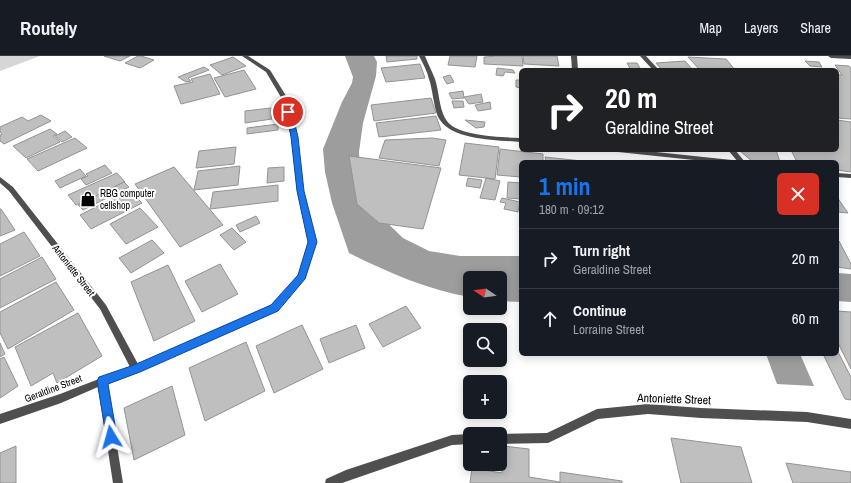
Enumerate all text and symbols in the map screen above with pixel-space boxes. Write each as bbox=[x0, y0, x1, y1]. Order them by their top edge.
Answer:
text: Routely bbox=[20, 15, 77, 41]
text: Map bbox=[700, 19, 722, 37]
text: Layers bbox=[744, 19, 778, 37]
text: Share bbox=[800, 19, 831, 37]
text: 20 m bbox=[605, 79, 657, 117]
icon: right bbox=[539, 84, 591, 136]
pin bbox=[271, 95, 305, 129]
icon: arrive bbox=[277, 101, 299, 123]
text: Geraldine Street bbox=[605, 115, 713, 140]
text: 1 min bbox=[539, 170, 590, 202]
button: close bbox=[777, 173, 819, 215]
place label: RBG computer cellshop bbox=[100, 187, 154, 212]
shop icon: RBG computer cellshop bbox=[79, 190, 97, 208]
text: 180 m · 09:12 bbox=[539, 201, 604, 218]
text: Turn right bbox=[573, 240, 630, 261]
street label: Antoniette Street bbox=[49, 241, 98, 299]
icon: right bbox=[539, 248, 561, 270]
text: 20 m bbox=[792, 248, 819, 269]
text: Geraldine Street bbox=[573, 261, 651, 278]
north arrow bbox=[463, 271, 507, 315]
map controls bbox=[463, 271, 507, 471]
text: Continue bbox=[573, 300, 626, 321]
icon: ahead bbox=[539, 308, 561, 330]
text: 60 m bbox=[792, 308, 819, 329]
text: Lorraine Street bbox=[573, 321, 644, 338]
button: search bbox=[463, 323, 507, 367]
street label: Geraldine Street bbox=[23, 371, 84, 405]
button: + bbox=[463, 375, 507, 419]
street label: Antoniette Street bbox=[636, 390, 711, 408]
position arrow bbox=[90, 416, 132, 458]
button: − bbox=[463, 427, 507, 471]

